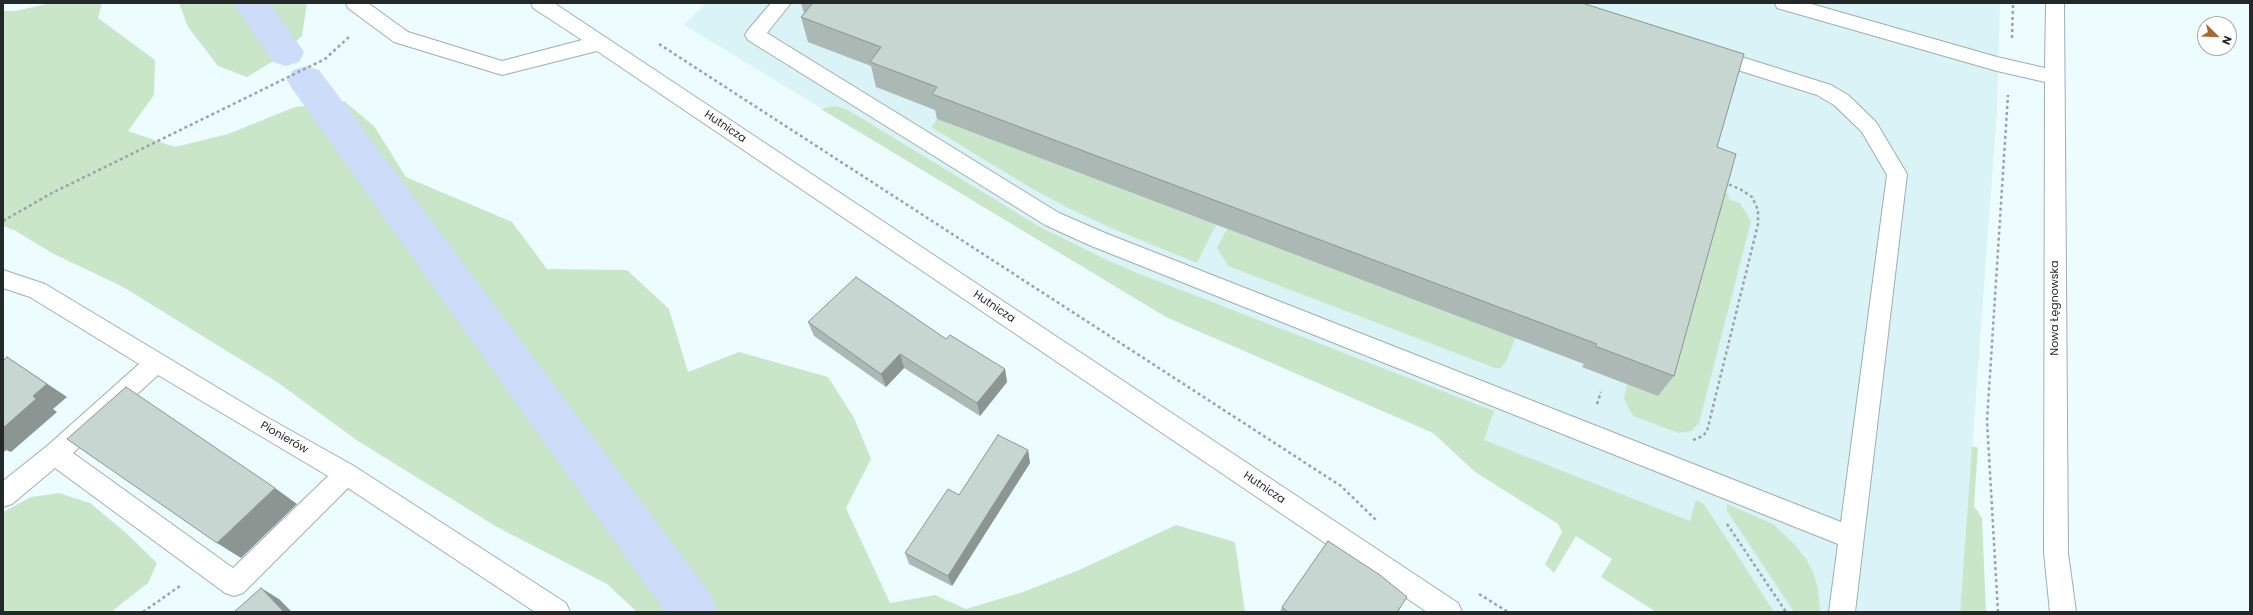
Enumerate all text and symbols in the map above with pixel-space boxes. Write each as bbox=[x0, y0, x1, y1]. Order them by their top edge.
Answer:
north arrow bbox=[2197, 16, 2237, 56]
text: N bbox=[2218, 33, 2236, 47]
street label: Hutnicza bbox=[702, 108, 748, 146]
street label: Nowa Łęgnowska bbox=[2048, 260, 2062, 356]
street label: Hutnicza bbox=[971, 288, 1017, 326]
street label: Pionierów bbox=[258, 419, 310, 457]
street label: Hutnicza bbox=[1241, 469, 1287, 507]

